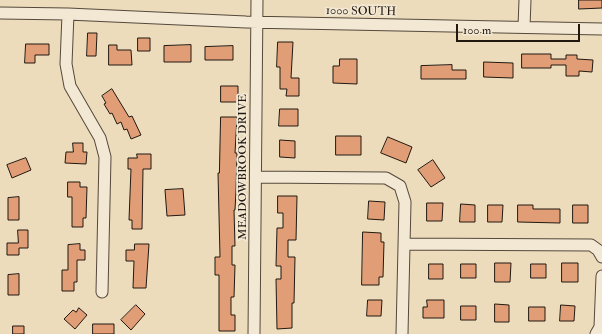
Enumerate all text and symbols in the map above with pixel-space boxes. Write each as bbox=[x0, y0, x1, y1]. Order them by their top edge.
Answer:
street label: 1000 SOUTH bbox=[326, 4, 396, 20]
scale bar bbox=[458, 16, 582, 42]
text: 100 m bbox=[463, 23, 491, 38]
street label: MEADOWBROOK DRIVE bbox=[236, 94, 250, 240]

